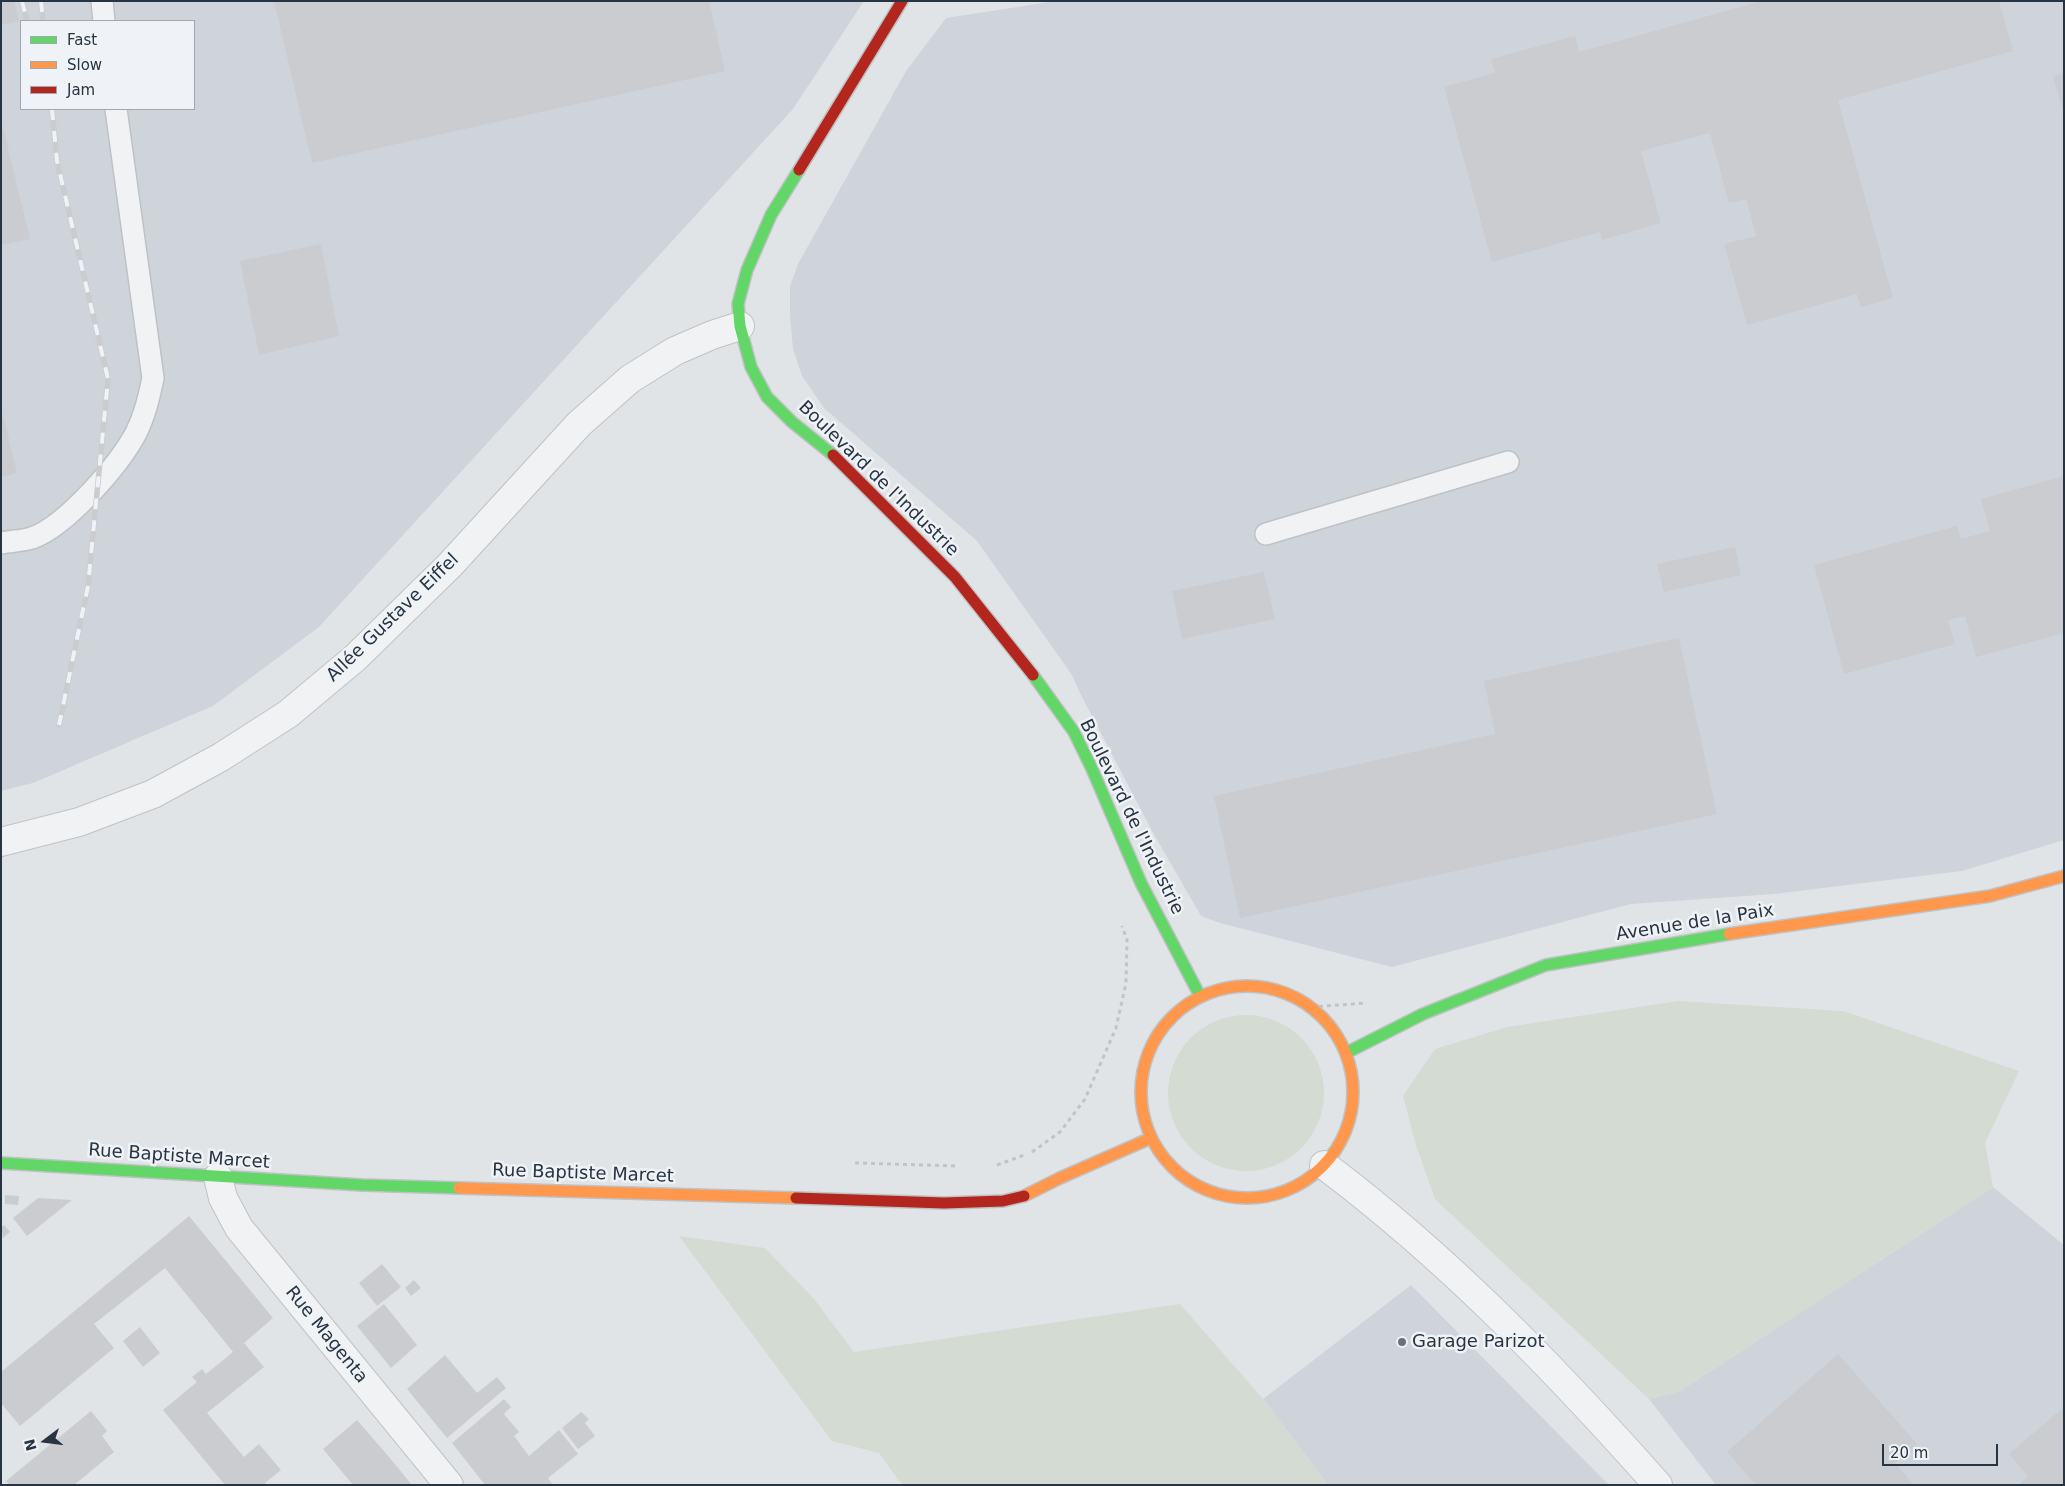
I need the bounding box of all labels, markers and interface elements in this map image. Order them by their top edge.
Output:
legend [20,20,195,110]
text: Fast [67,31,97,49]
text: Slow [67,56,102,74]
text: Jam [67,81,95,99]
street label: Boulevard de l'Industrie [793,397,963,561]
street label: Allée Gustave Eiffel [322,549,464,687]
street label: Boulevard de l'Industrie [1074,716,1188,918]
street label: Avenue de la Paix [1615,900,1775,946]
street label: Rue Baptiste Marcet [88,1140,270,1174]
street label: Rue Baptiste Marcet [492,1160,674,1188]
street label: Rue Magenta [280,1282,372,1388]
place label: Garage Parizot [1412,1331,1545,1353]
marker: Garage Parizot [1396,1336,1408,1348]
north arrow [20,1416,70,1466]
scale bar [1885,1434,2001,1466]
text: N [21,1437,40,1453]
text: 20 m [1890,1444,1928,1462]

